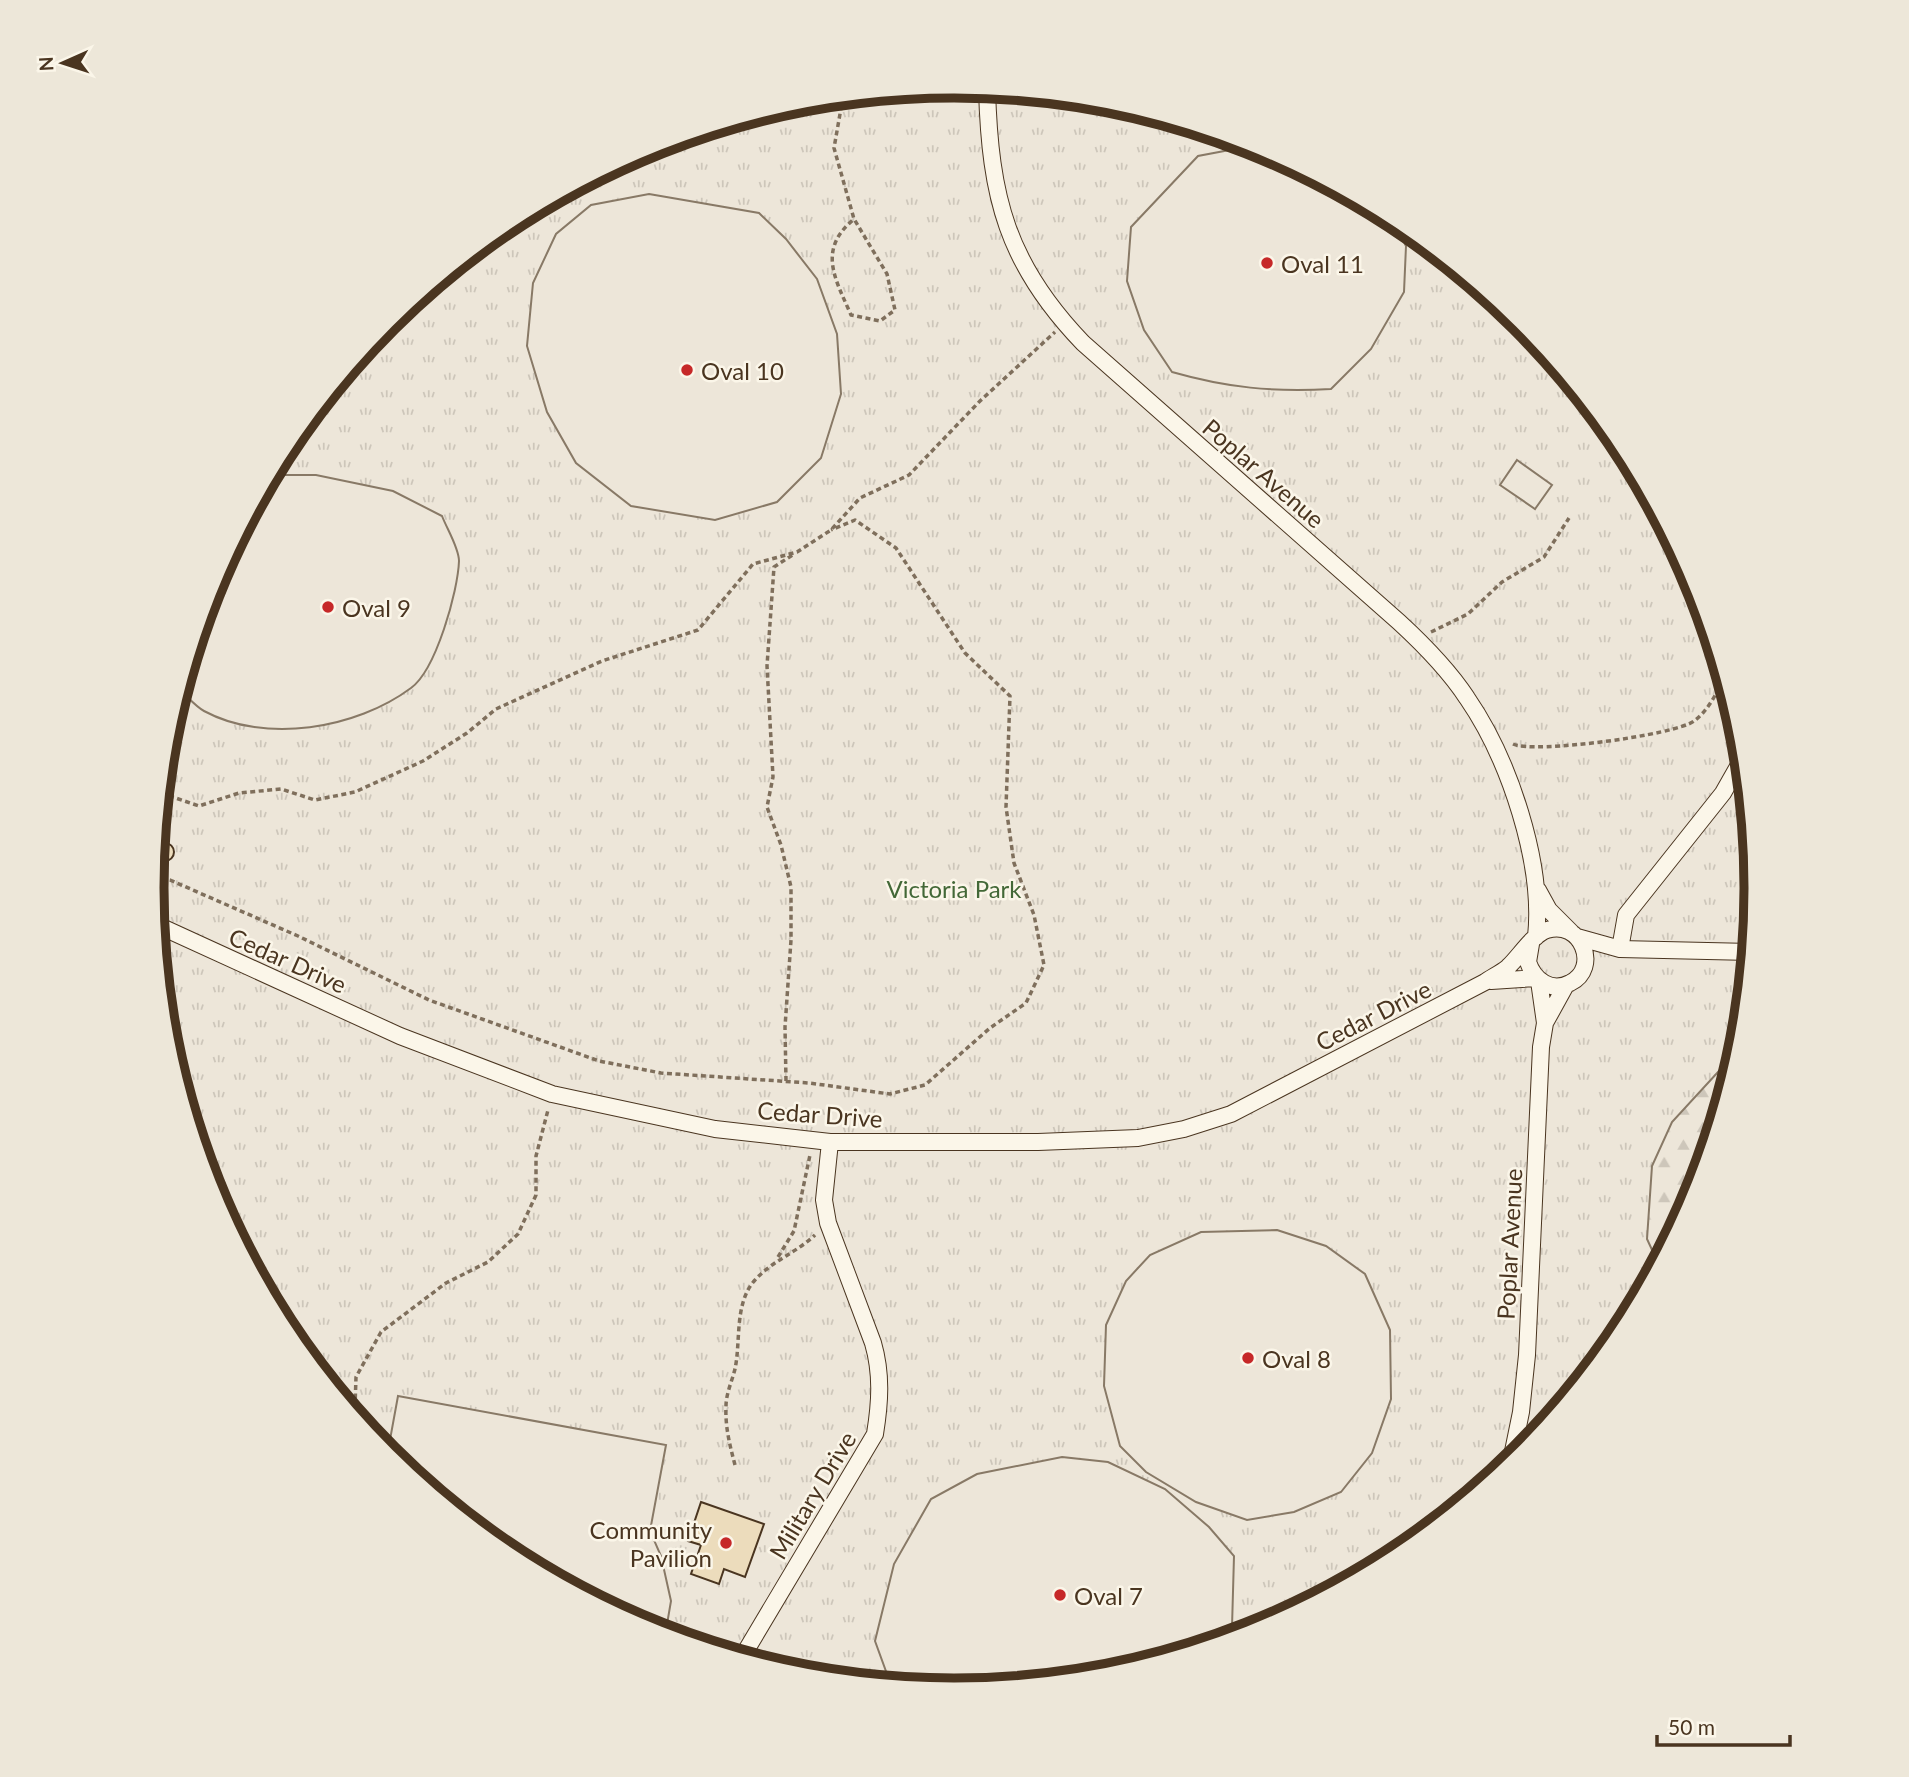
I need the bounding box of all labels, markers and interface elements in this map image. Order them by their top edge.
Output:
north arrow [28,28,98,98]
text: N [34,56,57,72]
place label: Oval 11 [1281,249,1364,278]
marker: Oval 11 [1259,255,1275,271]
place label: Oval 10 [701,356,784,385]
marker: Oval 10 [679,362,695,378]
street label: Poplar Avenue [1197,412,1331,534]
place label: Oval 9 [342,593,411,622]
marker: Oval 9 [320,599,336,615]
park label: Victoria Park [886,874,1022,903]
street label: Cedar Drive [225,921,351,999]
street label: Cedar Drive [1311,974,1435,1056]
street label: Cedar Drive [756,1095,884,1133]
street label: Poplar Avenue [1491,1168,1527,1320]
place label: Oval 8 [1262,1344,1331,1373]
marker: Oval 8 [1240,1350,1256,1366]
street label: Military Drive [763,1426,861,1564]
place label: Community Pavilion [590,1515,713,1572]
marker: Community Pavilion [718,1535,734,1551]
place label: Oval 7 [1074,1581,1143,1610]
marker: Oval 7 [1052,1587,1068,1603]
scale bar [1657,1704,1790,1748]
text: 50 m [1668,1714,1715,1739]

